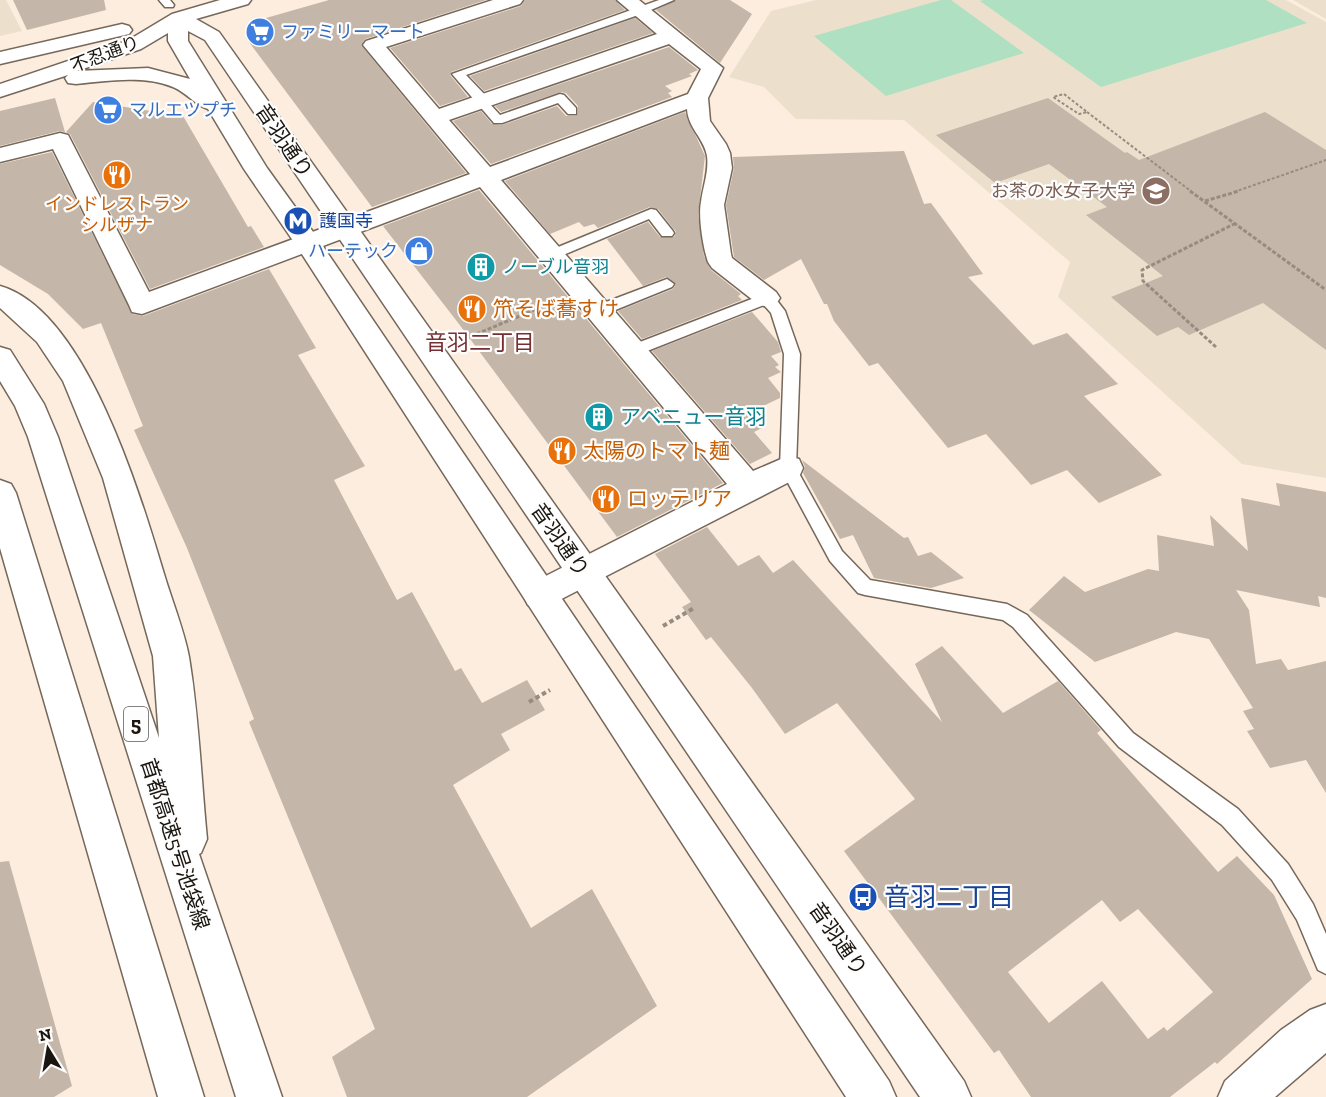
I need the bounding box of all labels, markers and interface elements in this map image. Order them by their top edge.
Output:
supermarket icon: ファミリーマート [244,16,276,48]
place label: ファミリーマート [281,21,425,43]
street label: 不忍通り [67,31,143,77]
supermarket icon: マルエツプチ [92,94,124,126]
place label: マルエツプチ [129,99,237,121]
street label: 音羽通り [251,99,318,183]
restaurant icon: インドレストラン シルザナ [101,159,133,191]
school or university icon: お茶の水女子大学 [1140,175,1172,207]
place label: お茶の水女子大学 [991,180,1135,202]
place label: インドレストラン シルザナ [45,193,189,236]
metro station icon: 護国寺 [282,205,314,237]
place label: 護国寺 [319,210,373,232]
shop icon: ハーテック [403,235,435,267]
place label: ハーテック [308,240,398,262]
building icon: ノーブル音羽 [465,251,497,283]
place label: ノーブル音羽 [502,256,609,278]
restaurant icon: 笊そば蕎すけ [456,293,488,325]
place label: 笊そば蕎すけ [493,296,619,321]
district label: 音羽二丁目 [425,329,535,356]
building icon: アベニュー音羽 [583,401,615,433]
place label: アベニュー音羽 [620,404,767,429]
restaurant icon: 太陽のトマト麺 [546,435,578,467]
place label: 太陽のトマト麺 [583,438,730,463]
restaurant icon: ロッテリア [590,483,622,515]
place label: ロッテリア [627,486,732,511]
street label: 音羽通り [526,498,595,581]
road number: 5 [124,707,148,741]
street label: 首都高速5号池袋線 [136,755,215,933]
bus stop icon: 音羽二丁目 [847,881,879,913]
place label: 音羽二丁目 [884,881,1014,913]
street label: 音羽通り [804,897,873,980]
north arrow [18,1019,78,1079]
text: N [37,1024,53,1045]

